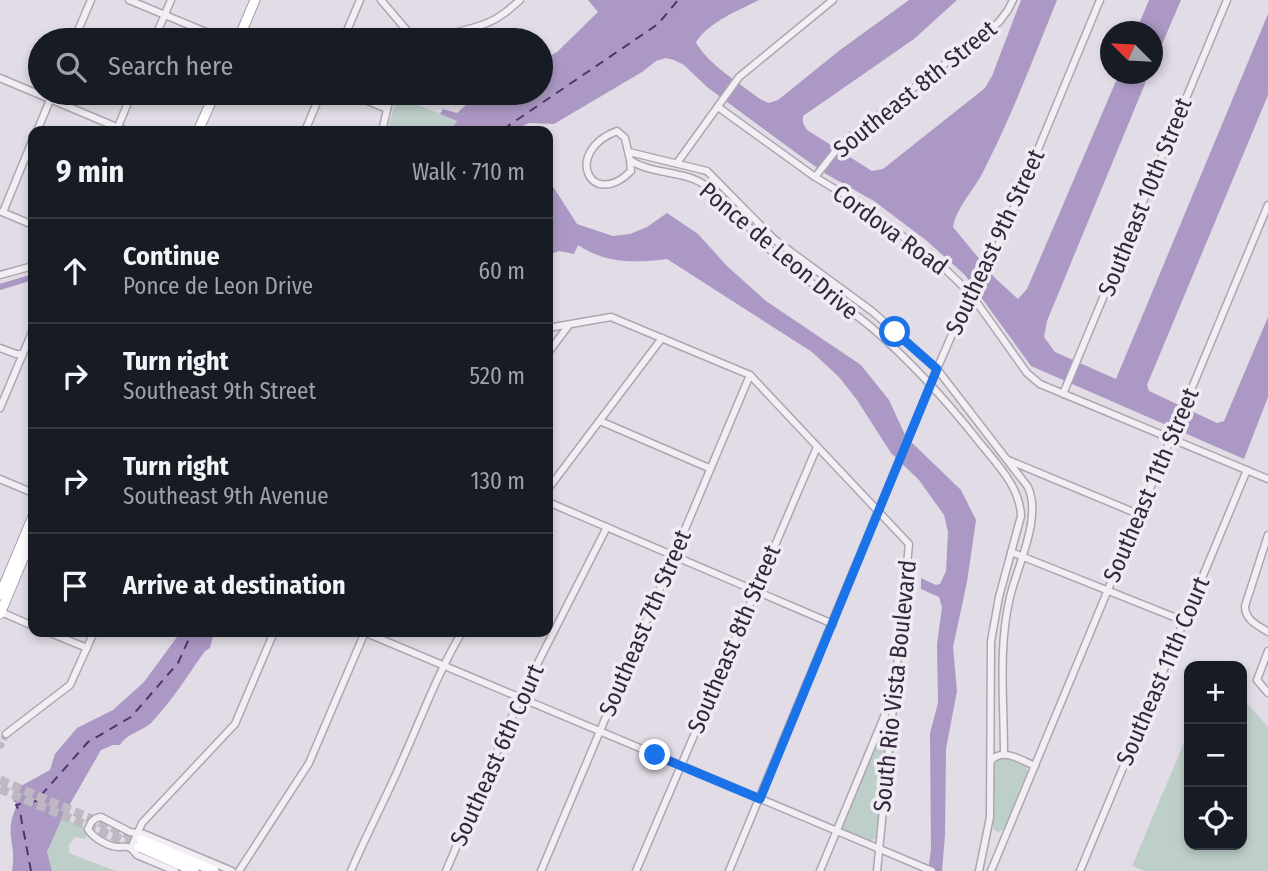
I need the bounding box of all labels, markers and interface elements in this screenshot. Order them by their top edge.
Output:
street label: Southeast 8th Street [828,15,1002,163]
north arrow [1100,21,1163,84]
search box [28,28,553,105]
icon: search [52,48,90,86]
text: Search here [108,51,233,82]
street label: Southeast 10th Street [1092,94,1198,300]
street label: Southeast 9th Street [940,145,1050,339]
text: 9 min [56,154,124,190]
text: Walk · 710 m [412,158,525,186]
street label: Ponce de Leon Drive [694,176,864,326]
street label: Cordova Road [827,179,953,281]
text: Continue [123,241,220,272]
icon: ahead [56,252,94,290]
text: 60 m [479,257,525,285]
text: Ponce de Leon Drive [123,272,313,300]
route start [879,316,910,347]
text: Turn right [123,346,229,377]
icon: right [56,357,94,395]
text: 520 m [469,362,525,390]
text: Southeast 9th Street [123,377,316,405]
street label: Southeast 11th Street [1097,384,1205,586]
text: Turn right [123,451,229,482]
icon: right [56,462,94,500]
text: 130 m [471,467,525,495]
text: Southeast 9th Avenue [123,482,329,510]
street label: Southeast 7th Street [593,526,697,720]
street label: Southeast 8th Street [682,541,786,737]
street label: South Rio Vista Boulevard [868,559,922,813]
icon: arrive [56,567,94,605]
text: Arrive at destination [123,570,346,601]
street label: Southeast 11th Court [1111,572,1215,770]
street label: Southeast 6th Court [444,660,550,850]
map controls [1184,661,1247,850]
button: + [1184,661,1247,724]
button: − [1184,724,1247,787]
route end [639,739,670,770]
button: locate [1184,787,1247,850]

